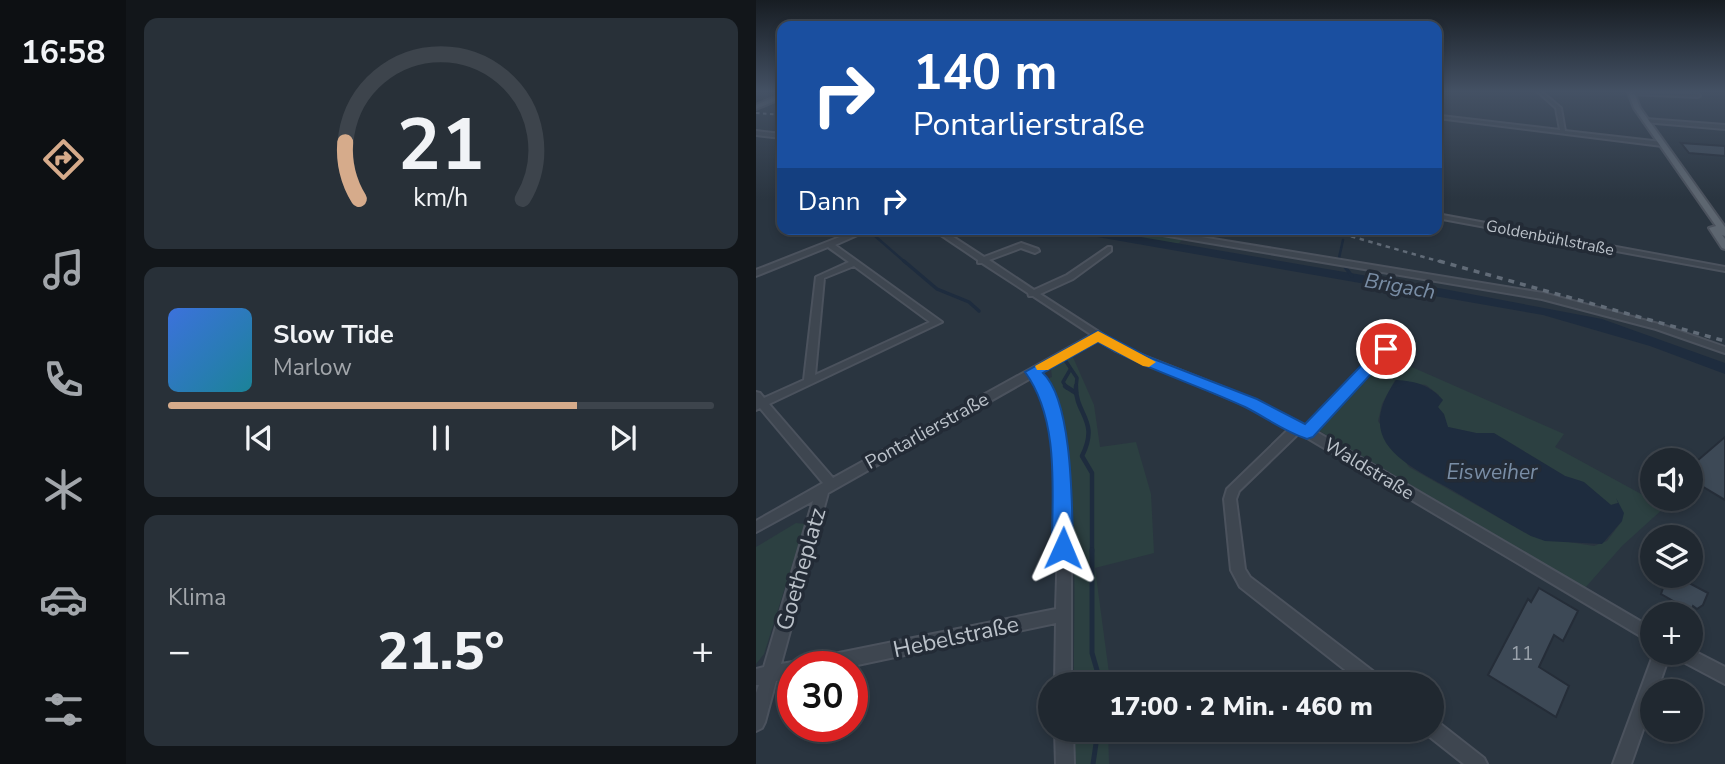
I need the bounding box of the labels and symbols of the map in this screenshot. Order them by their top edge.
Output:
street label: Goldenbühlstraße [1484,215,1616,261]
water label: Brigach [1362,266,1438,306]
pin [1356,319,1416,379]
street label: Pontarlierstraße [861,386,993,476]
street label: Waldstraße [1319,432,1419,506]
water label: Eisweiher [1446,458,1538,486]
street label: Goetheplatz [769,504,833,634]
position arrow [1026,511,1100,585]
street label: Hebelstraße [890,609,1022,665]
house number: 11 [1511,641,1533,667]
speed limit sign: 30 [777,651,868,742]

